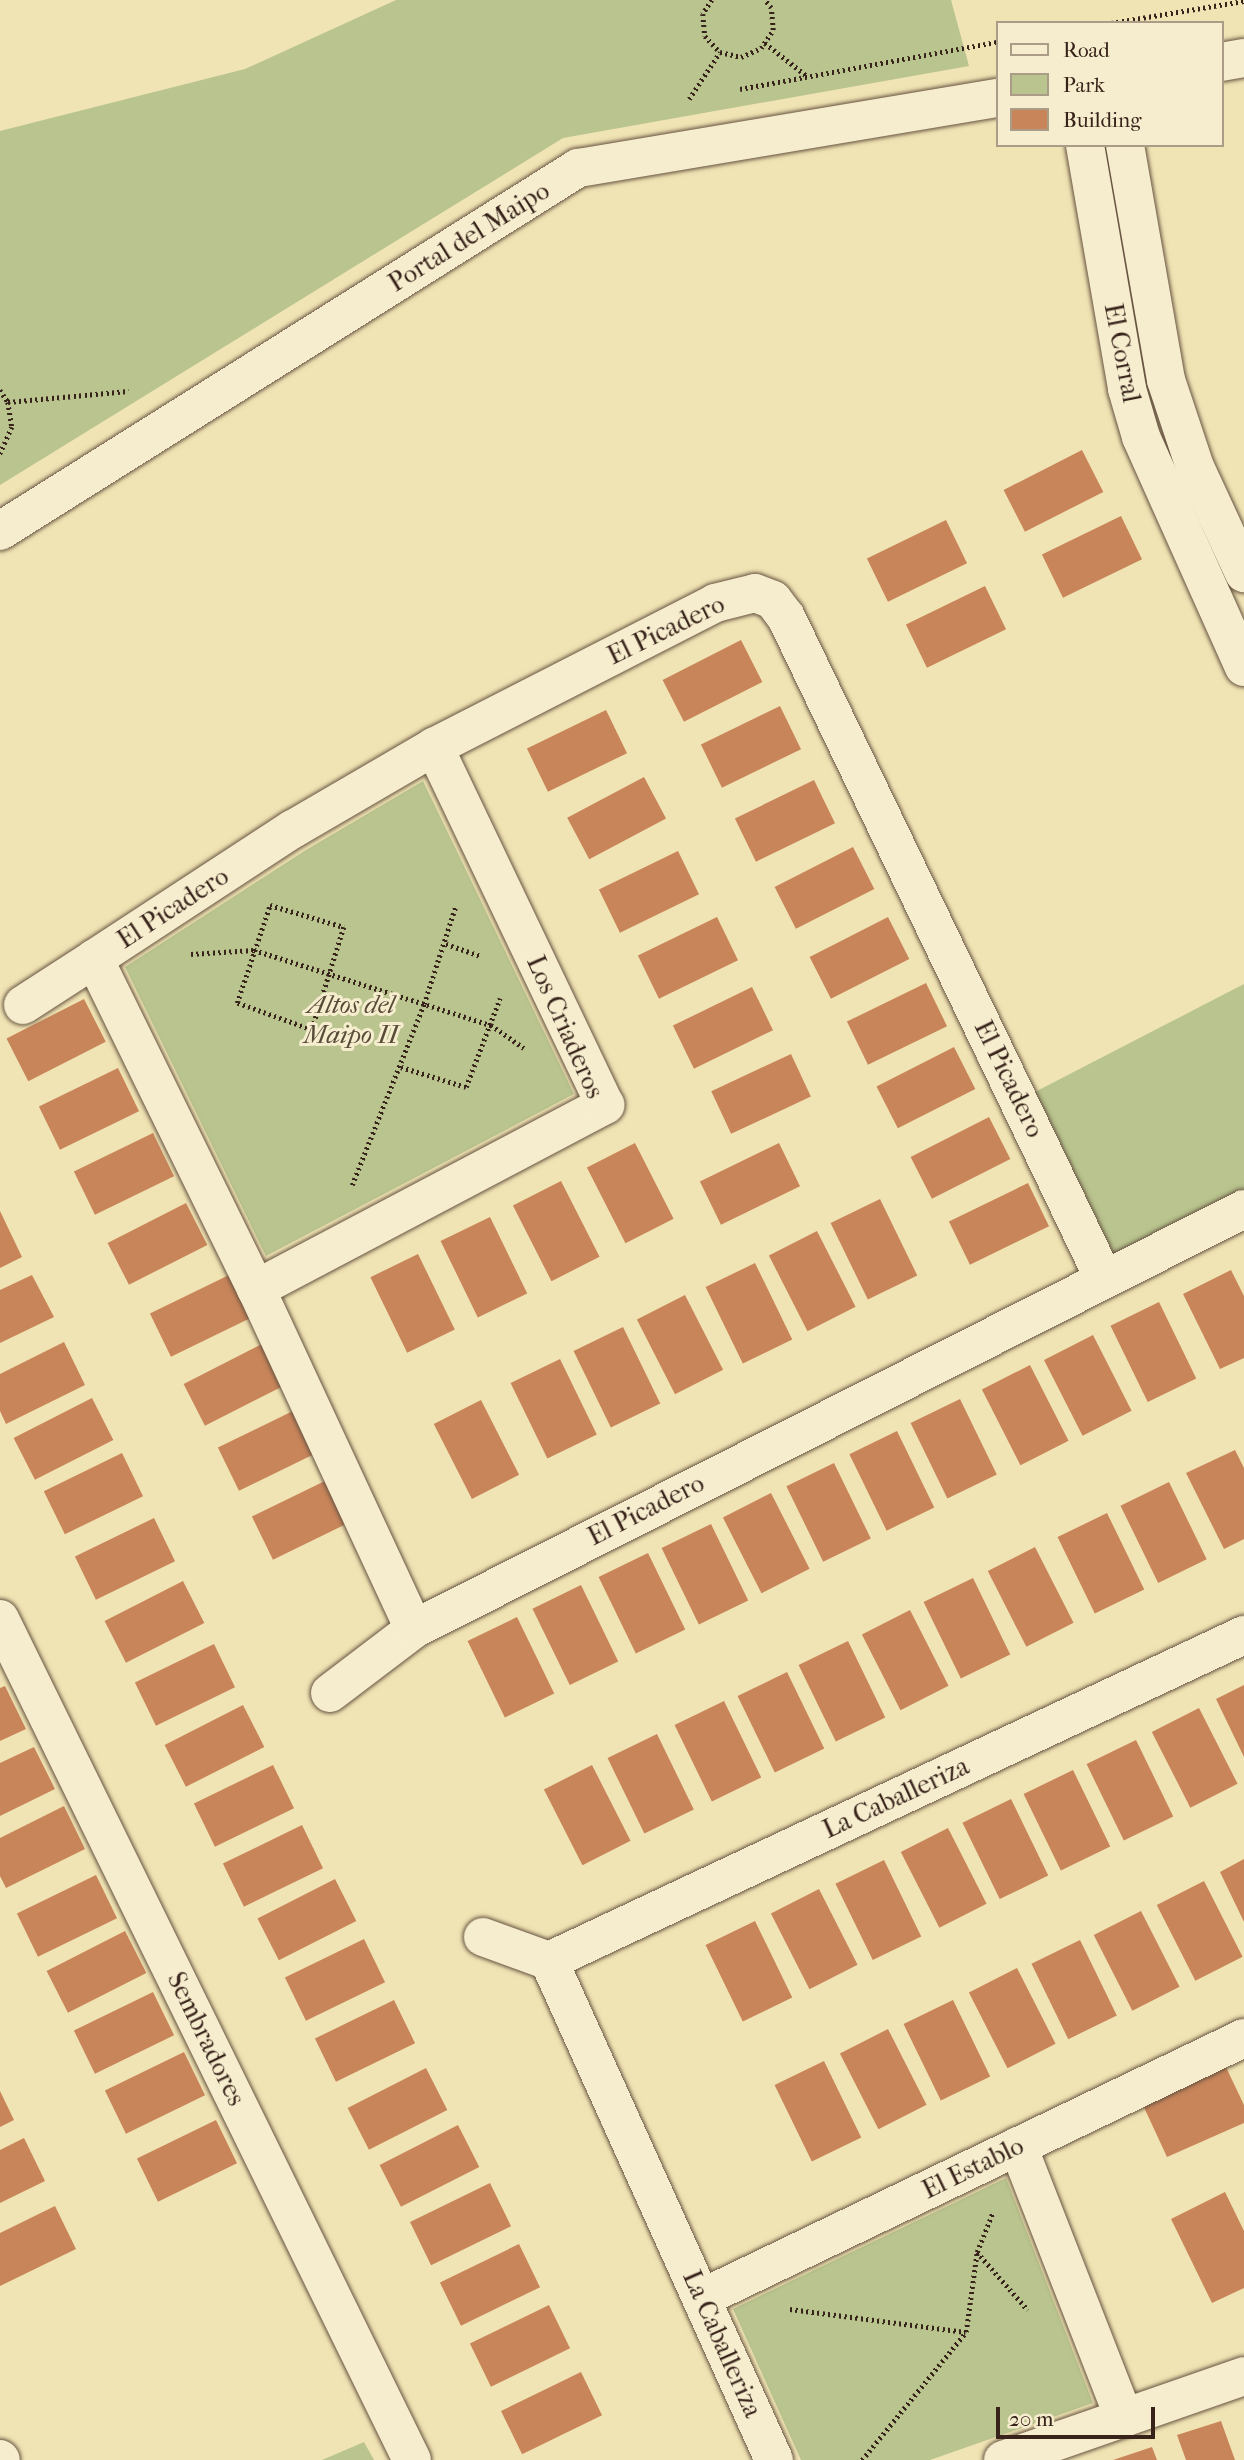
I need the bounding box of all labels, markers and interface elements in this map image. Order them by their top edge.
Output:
legend [996,21,1223,147]
text: Road [1063,38,1110,62]
text: Park [1063,73,1105,97]
text: Building [1063,108,1141,132]
street label: Portal del Maipo [383,175,555,299]
street label: El Corral [1097,301,1147,405]
street label: El Picadero [602,588,730,672]
street label: El Picadero [111,860,235,956]
street label: Los Criaderos [520,951,610,1103]
park label: Altos del Maipo II [304,989,398,1050]
street label: El Picadero [967,1015,1051,1143]
street label: El Picadero [583,1467,709,1553]
street label: La Caballeriza [818,1751,974,1845]
street label: Sembradores [160,1967,252,2111]
street label: El Establo [917,2130,1029,2206]
street label: La Caballeriza [676,2266,768,2422]
scale bar [999,2394,1158,2438]
text: 20 m [1009,2407,1053,2431]

